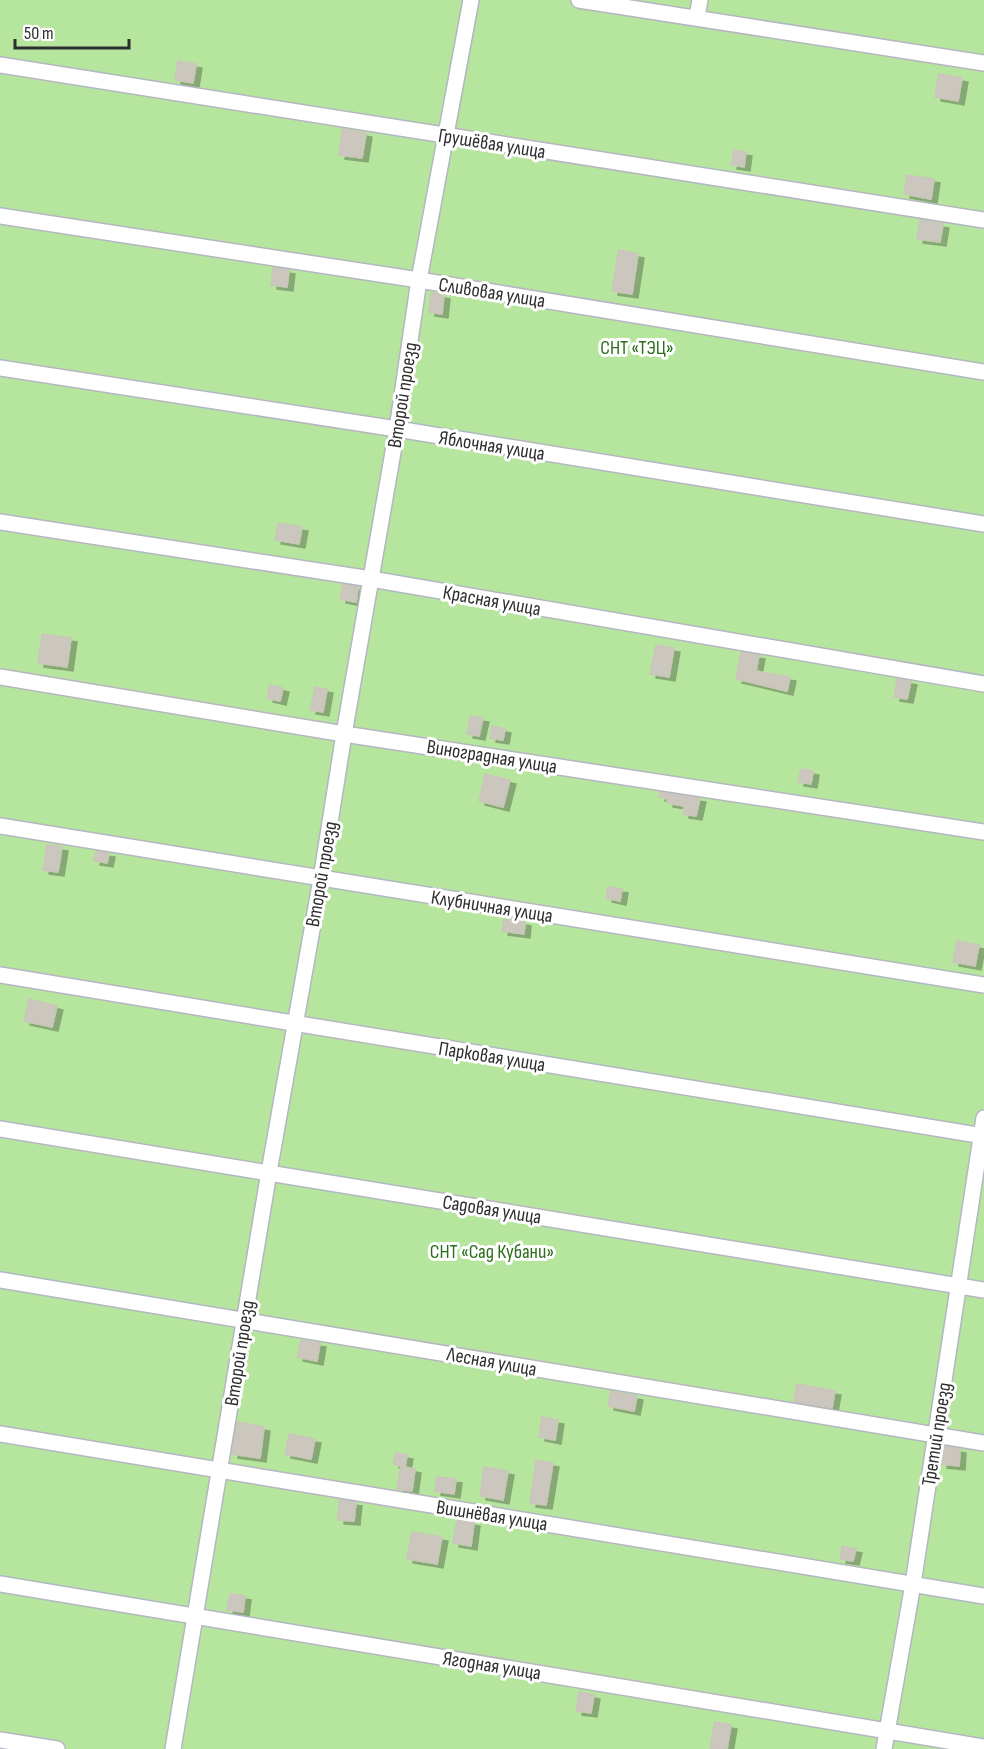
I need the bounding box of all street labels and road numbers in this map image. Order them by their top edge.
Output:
street label: Грушёвая улица [436,124,547,164]
street label: Сливовая улица [437,273,547,313]
street label: Второй проезд [383,341,423,450]
street label: Яблочная улица [437,426,547,466]
street label: Красная улица [441,581,543,621]
street label: Виноградная улица [425,735,559,779]
street label: Второй проезд [301,819,343,929]
street label: Клубничная улица [429,886,554,928]
street label: Парковая улица [437,1037,547,1077]
street label: Садовая улица [441,1190,543,1230]
street label: Второй проезд [220,1299,260,1408]
street label: Лесная улица [444,1342,539,1382]
street label: Третий проезд [917,1381,957,1488]
street label: Вишнёвая улица [434,1495,549,1537]
street label: Ягодная улица [441,1646,543,1686]

